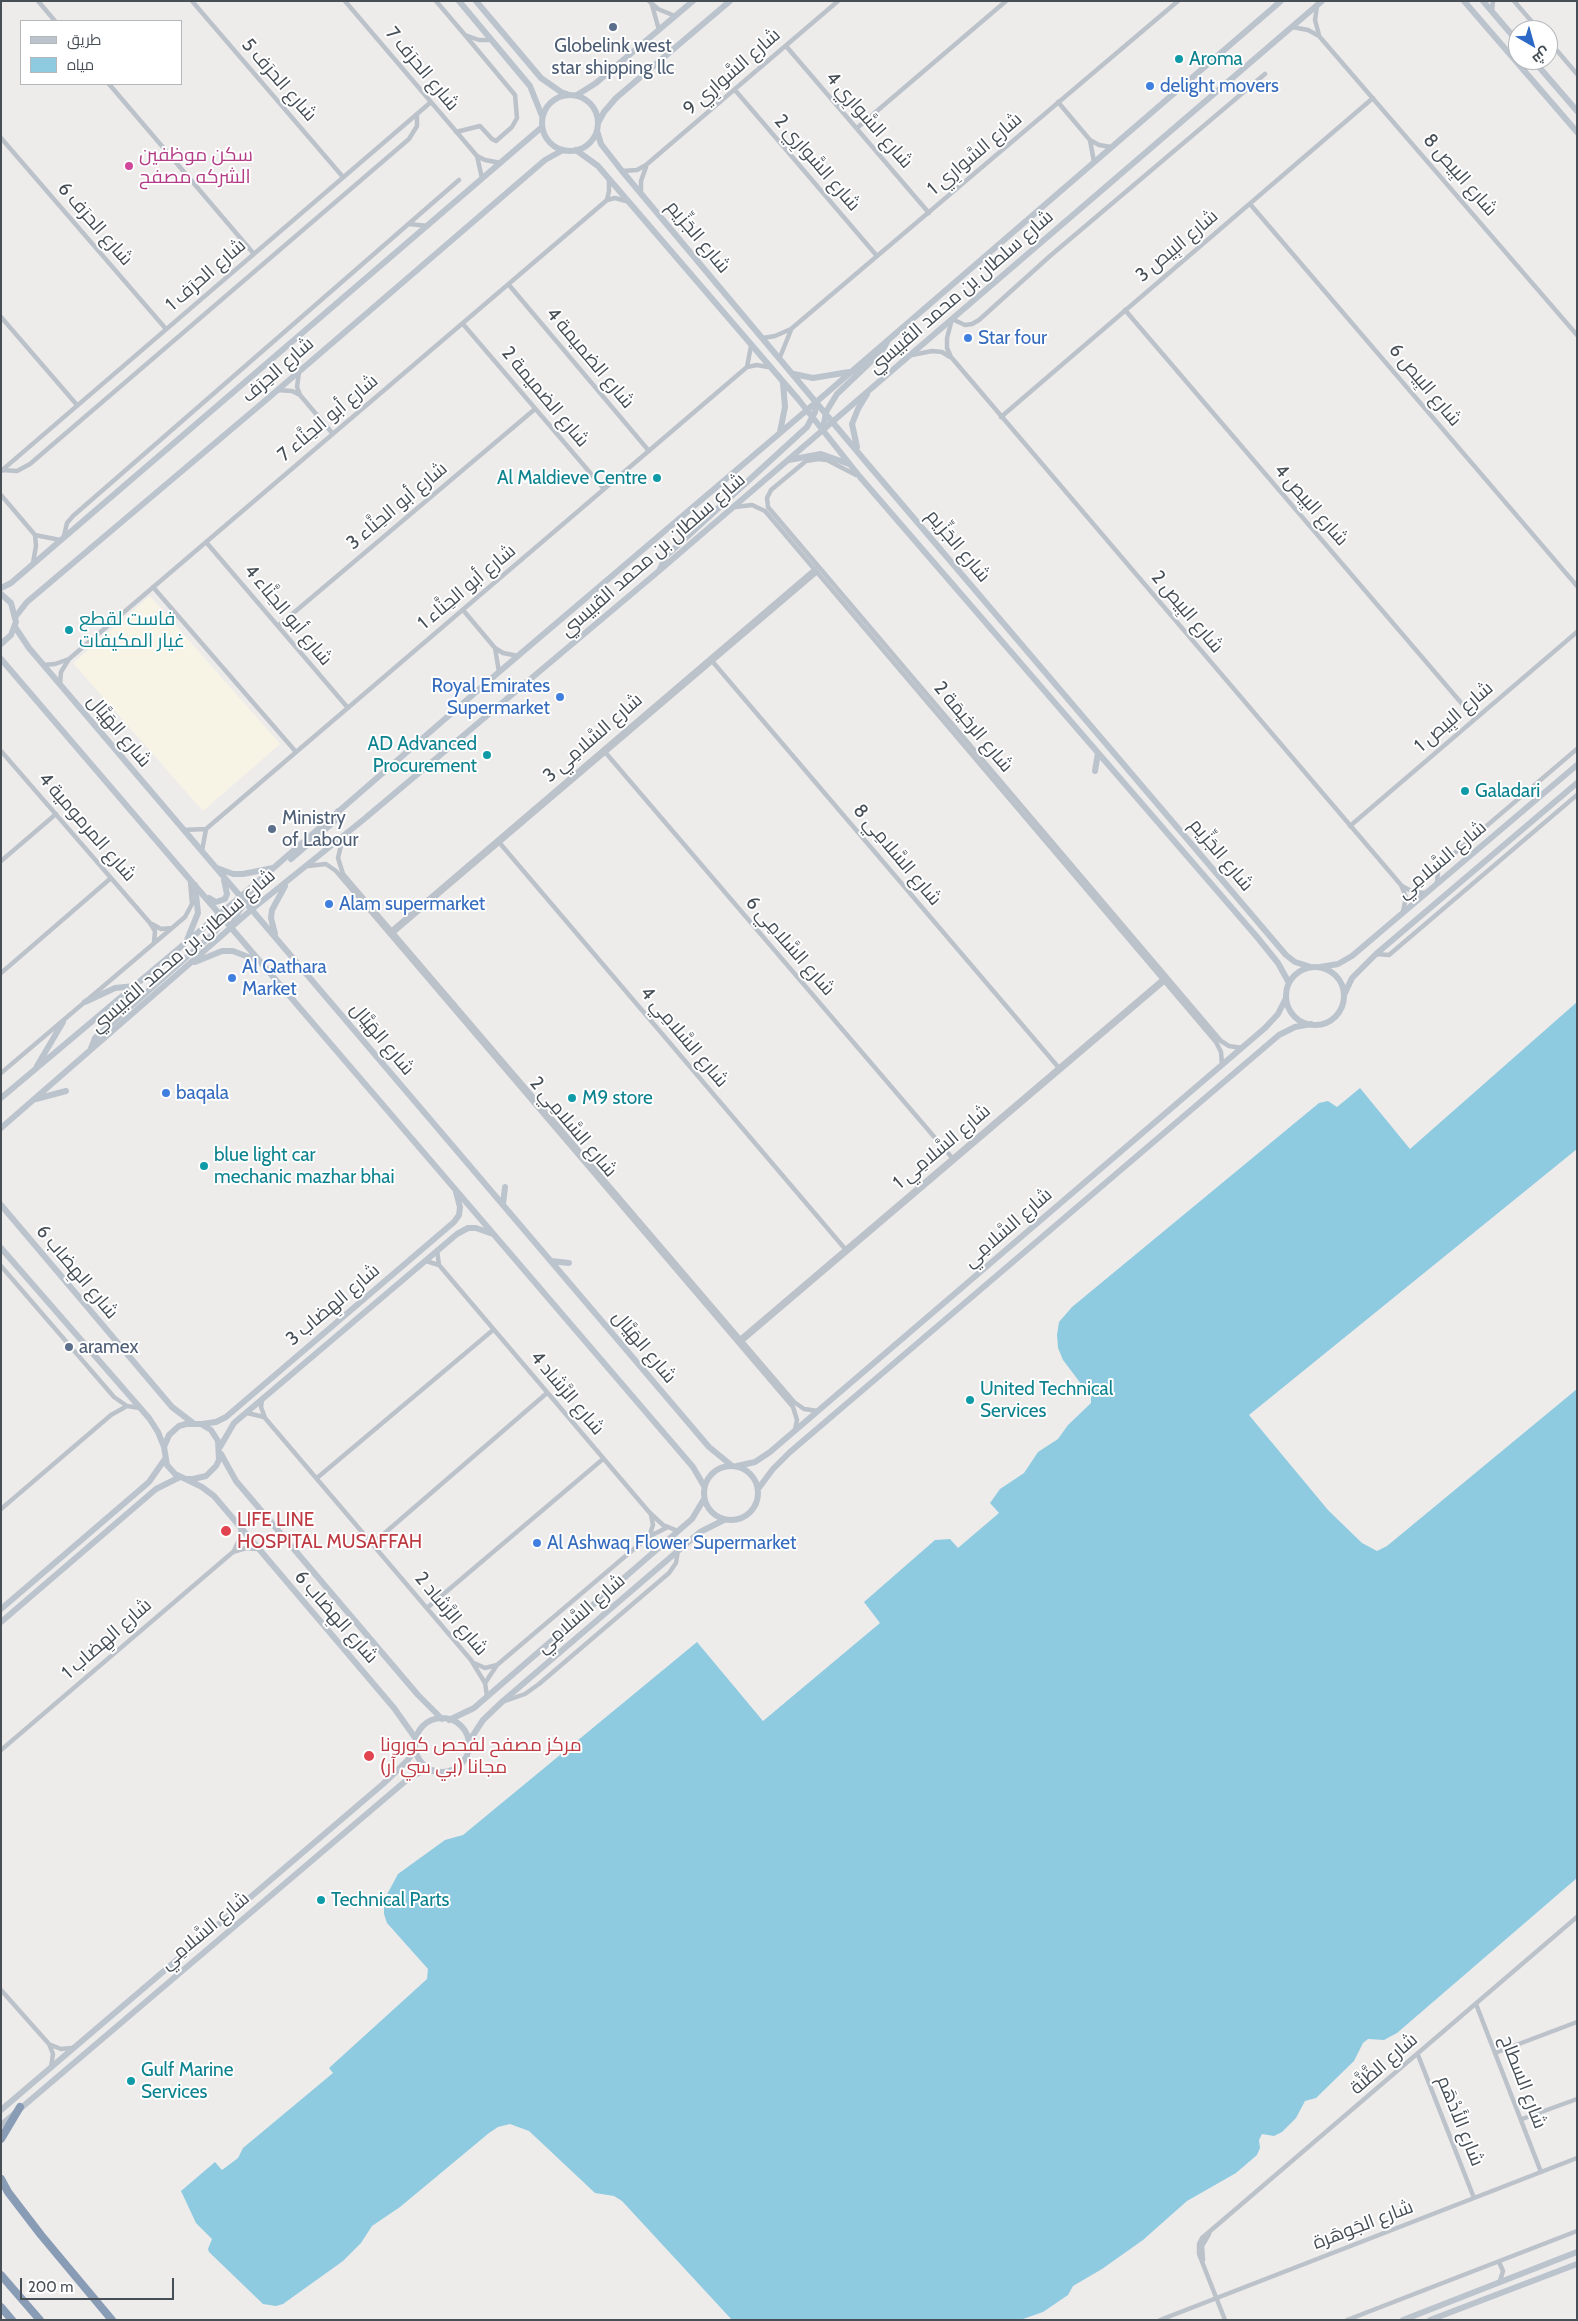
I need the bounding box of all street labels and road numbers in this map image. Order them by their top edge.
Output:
street label: شارع الحرَف 7 [380,23,464,115]
street label: شارع السَّوارِي 9 [679,24,785,120]
street label: شارع الحرَف 5 [237,34,321,126]
street label: شارع السَّوارِي 4 [821,67,917,173]
street label: شارع السَّوارِي 1 [923,108,1027,200]
street label: شارع السَّوارِي 2 [769,110,865,216]
street label: شارع البِيص 8 [1418,129,1502,221]
street label: شارع الحرَف 6 [53,178,137,270]
street label: شارع الجَزِّيم [661,196,735,278]
street label: شارع سلطان بن محمد القبيسي [864,205,1058,379]
street label: شارع البِيص 3 [1131,205,1223,287]
street label: شارع الحرَف 1 [161,234,251,316]
street label: شارع الضميمة 4 [541,303,639,413]
street label: شارع الحِرَف [237,332,319,408]
street label: شارع البِيص 6 [1384,339,1466,431]
street label: شارع الضميمة 2 [496,342,594,452]
street label: شارع أبو الحِنَّاء 7 [273,370,383,466]
street label: شارع أبو الحِنَّاء 3 [342,457,452,555]
street label: شارع البِيص 4 [1269,459,1353,551]
street label: شارع سلطان بن محمد القبيسي [556,468,750,642]
street label: شارع الجَزِّيم [921,505,995,587]
street label: شارع أبو الحِنَّاء 1 [414,540,520,634]
street label: شارع أبو الحِنَّاء 4 [239,560,337,670]
street label: شارع البِيص 2 [1146,566,1228,658]
street label: شارع الرخيمَة 2 [929,677,1017,777]
street label: شارع البِيص 1 [1410,677,1498,757]
street label: شارع السَّلامِي 3 [539,689,647,787]
street label: شارع الهَيَّال [82,690,156,772]
street label: شارع المرمومية 4 [33,768,141,886]
street label: شارع السَّلامِي 8 [848,800,946,910]
street label: شارع الجَزِّيم [1184,814,1258,896]
street label: شارع السَّلامِي [1393,816,1491,904]
street label: شارع سلطان بن محمد القبيسي [86,864,280,1038]
street label: شارع السَّلامِي 6 [741,892,839,1000]
street label: شارع السَّلامِي 4 [635,982,733,1092]
street label: شارع الهَيَّال [345,998,419,1080]
street label: شارع السَّلامِي 2 [525,1072,621,1182]
street label: شارع السَّلامِي 1 [889,1100,995,1194]
street label: شارع السَّلامِي [959,1183,1057,1273]
street label: شارع الهِضاب 6 [31,1220,123,1324]
street label: شارع الهِضاب 3 [281,1259,385,1351]
street label: شارع الهَيَّال [607,1306,681,1388]
street label: شارع الرَّشاد 4 [525,1346,609,1440]
street label: شارع الهِضاب 6 [289,1566,383,1668]
street label: شارع الرَّشاد 2 [410,1568,492,1660]
street label: شارع السَّلامِي [532,1569,630,1659]
street label: شارع الهِضاب 1 [58,1594,156,1684]
street label: شارع السَّلامِي [156,1887,254,1975]
street label: شارع الظَّنَّة [1345,2028,1423,2100]
street label: شارع السطاح [1495,2032,1551,2132]
street label: شارع الأَدْهَم [1432,2073,1488,2169]
street label: شارع الجَوهَرة [1310,2195,1416,2255]

